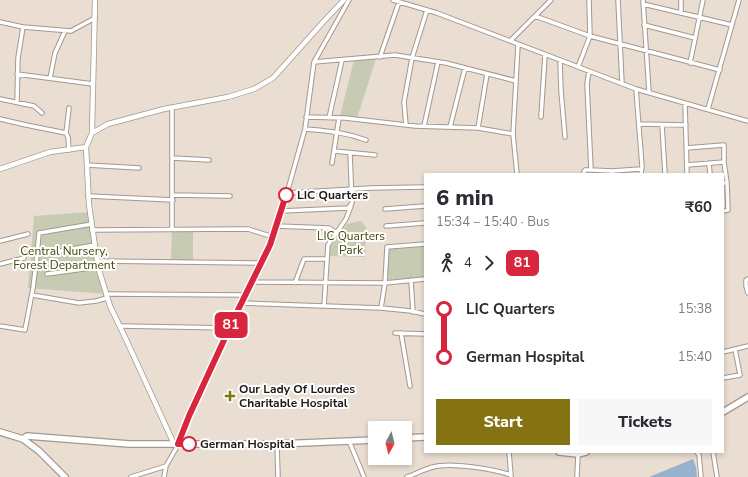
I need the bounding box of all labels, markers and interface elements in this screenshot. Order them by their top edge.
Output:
text: 6 min [436,183,494,213]
marker: LIC Quarters [278,187,294,203]
place label: LIC Quarters [297,187,368,203]
text: ₹60 [685,197,712,217]
text: 15:34 – 15:40 · Bus [436,213,550,231]
park label: LIC Quarters Park [317,228,385,258]
park label: Central Nursery, Forest Department [13,243,116,273]
icon: walk [436,252,458,274]
icon: forward [478,252,500,274]
text: 81 [514,253,531,272]
text: 4 [464,254,472,272]
text: LIC Quarters [466,299,555,319]
text: 15:38 [678,300,712,318]
line badge: 81 [213,312,249,338]
text: 81 [223,315,239,334]
text: German Hospital [466,347,584,367]
text: 15:40 [678,348,712,366]
place label: Our Lady Of Lourdes Charitable Hospital [239,381,355,411]
marker: Our Lady Of Lourdes Charitable Hospital [224,390,236,402]
button: Start [436,399,570,445]
button: Tickets [578,399,712,445]
north arrow [368,421,412,465]
map controls [368,421,412,465]
marker: German Hospital [181,436,197,452]
place label: German Hospital [200,436,295,452]

